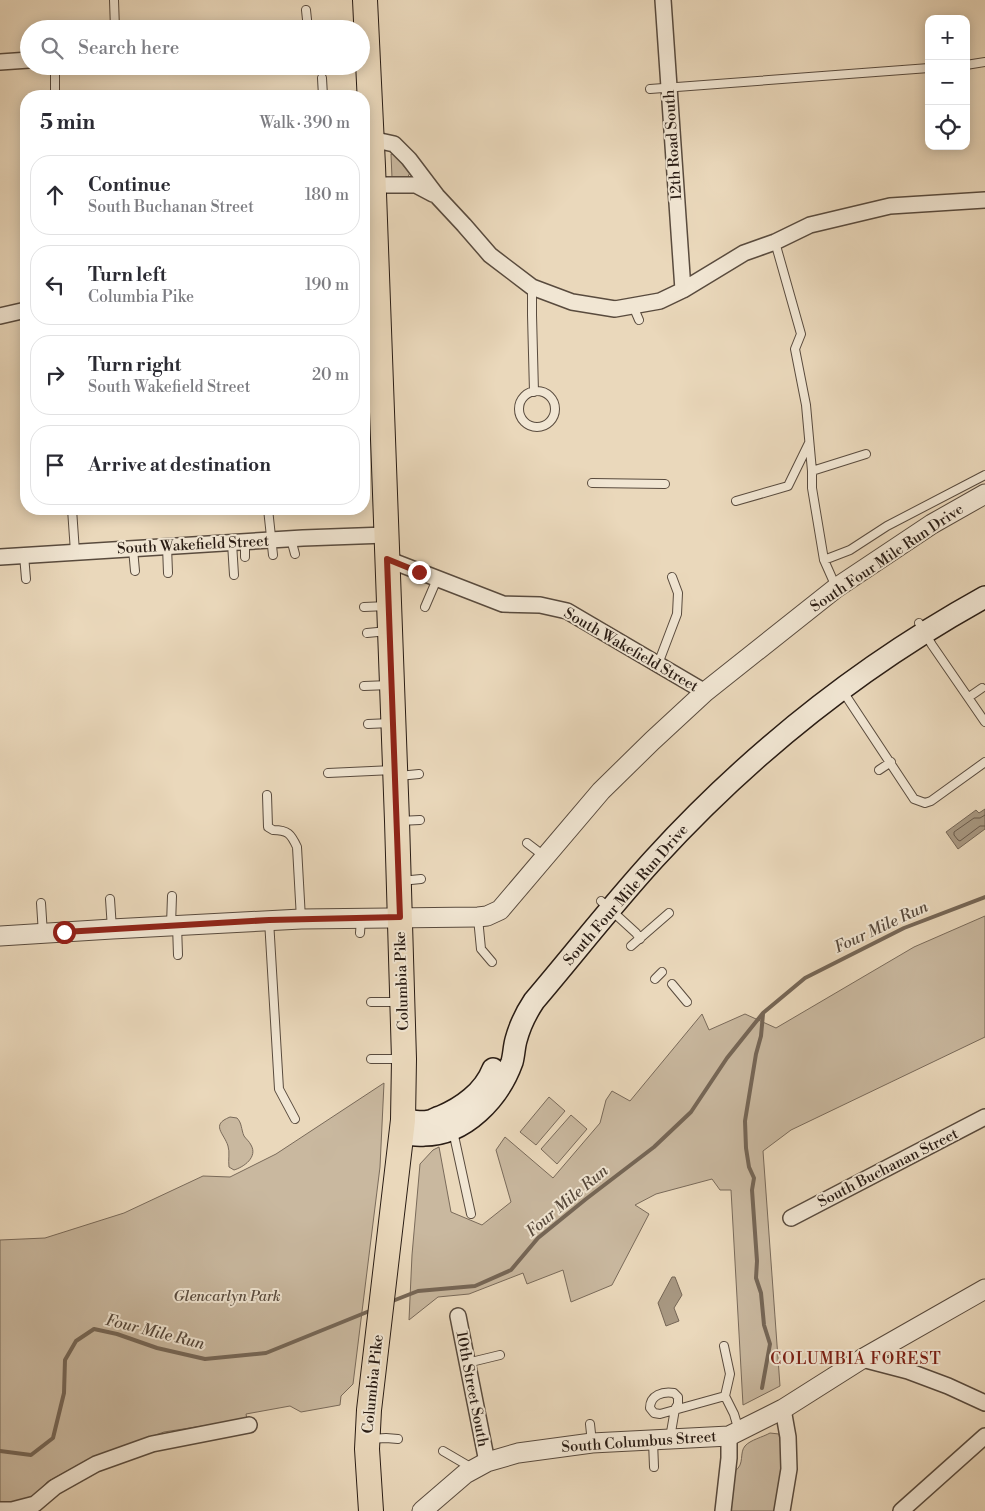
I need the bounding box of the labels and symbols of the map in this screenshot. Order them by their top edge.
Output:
street label: 12th Road South [660,89,686,201]
street label: South Four Mile Run Drive [807,500,967,616]
street label: South Wakefield Street [117,531,270,558]
route end [408,561,431,584]
street label: South Wakefield Street [560,604,702,697]
street label: South Four Mile Run Drive [559,821,693,969]
water label: Four Mile Run [831,896,932,957]
route start [53,921,76,944]
street label: Columbia Pike [391,931,413,1031]
street label: South Buchanan Street [814,1124,962,1212]
water label: Four Mile Run [522,1160,613,1241]
park label: Glencarlyn Park [173,1287,281,1306]
water label: Four Mile Run [103,1310,208,1354]
street label: 10th Street South [451,1330,493,1448]
street label: Columbia Pike [358,1334,388,1434]
district label: COLUMBIA FOREST [770,1349,942,1369]
street label: South Columbus Street [561,1427,718,1457]

